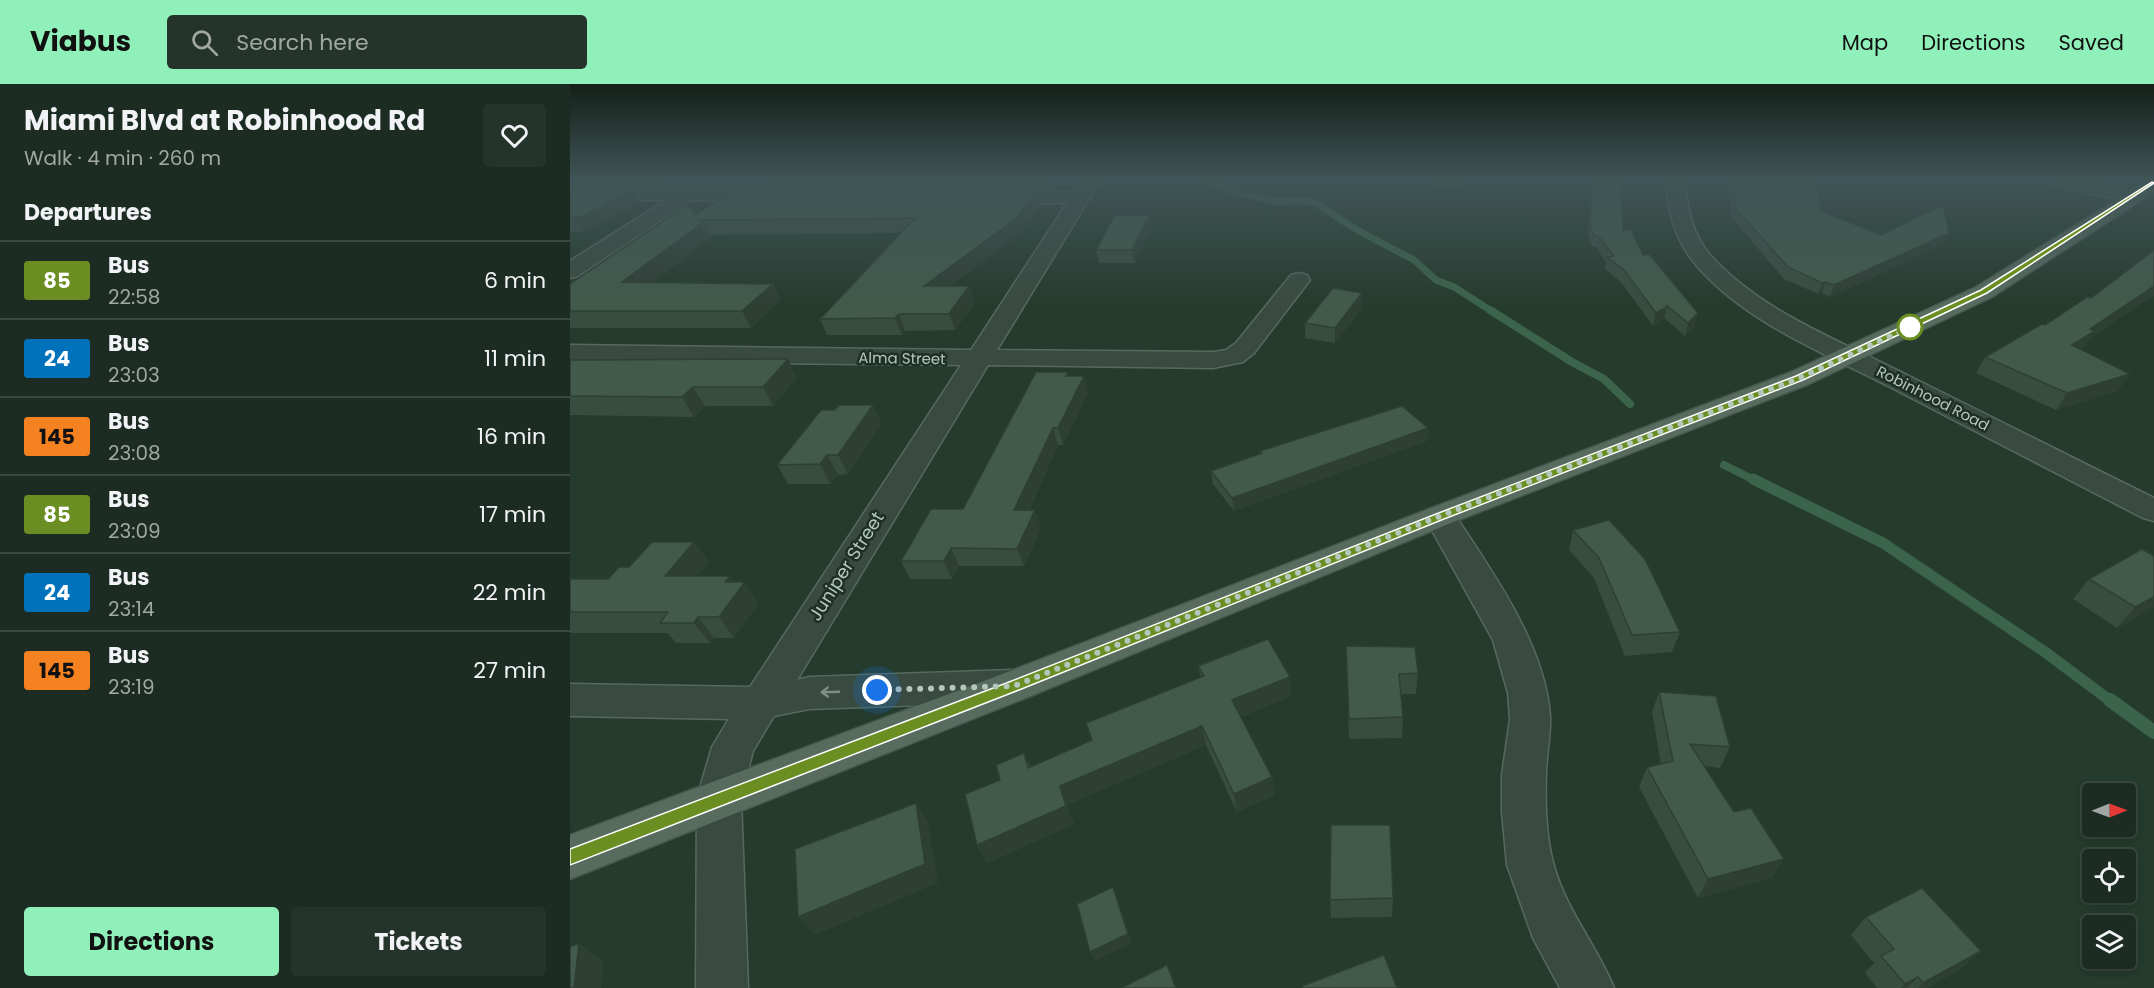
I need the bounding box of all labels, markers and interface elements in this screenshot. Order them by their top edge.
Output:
search box [167,15,587,69]
text: Viabus [30,22,131,61]
icon: search [188,26,221,59]
text: Search here [236,27,369,58]
text: Map [1842,28,1888,57]
text: Directions [1921,28,2025,57]
text: Saved [2058,28,2124,57]
text: Miami Blvd at Robinhood Rd [24,101,425,140]
button: heart [483,104,546,167]
text: Walk · 4 min · 260 m [24,144,221,172]
text: Departures [24,197,152,228]
text: Bus [108,250,150,281]
text: 6 min [484,265,546,296]
text: 85 [43,266,71,295]
text: 22:58 [108,283,160,311]
unlabelled marker [1897,314,1923,340]
text: Bus [108,328,150,359]
text: 11 min [484,343,546,374]
text: 24 [44,344,70,373]
street label: Alma Street [858,347,946,369]
street label: Robinhood Road [1873,360,1993,436]
text: 23:03 [108,361,160,389]
text: Bus [108,406,150,437]
text: 16 min [477,421,546,452]
text: 145 [39,422,75,451]
text: 23:08 [108,439,161,467]
text: Bus [108,484,150,515]
text: 17 min [479,499,546,530]
text: 85 [43,500,71,529]
street label: Juniper Street [802,507,890,625]
text: 23:09 [108,517,161,545]
text: Bus [108,562,150,593]
text: 22 min [473,577,546,608]
text: 24 [44,578,70,607]
text: 23:14 [108,595,155,623]
text: Bus [108,640,150,671]
text: 27 min [473,655,546,686]
text: 145 [39,656,75,685]
text: 23:19 [108,673,155,701]
your location [862,675,892,705]
one-way arrow [820,686,840,698]
north arrow [2082,783,2136,837]
map controls [2082,783,2136,969]
button: locate [2082,849,2136,903]
button: Directions [24,907,279,976]
button: Tickets [291,907,546,976]
button: layers [2082,915,2136,969]

